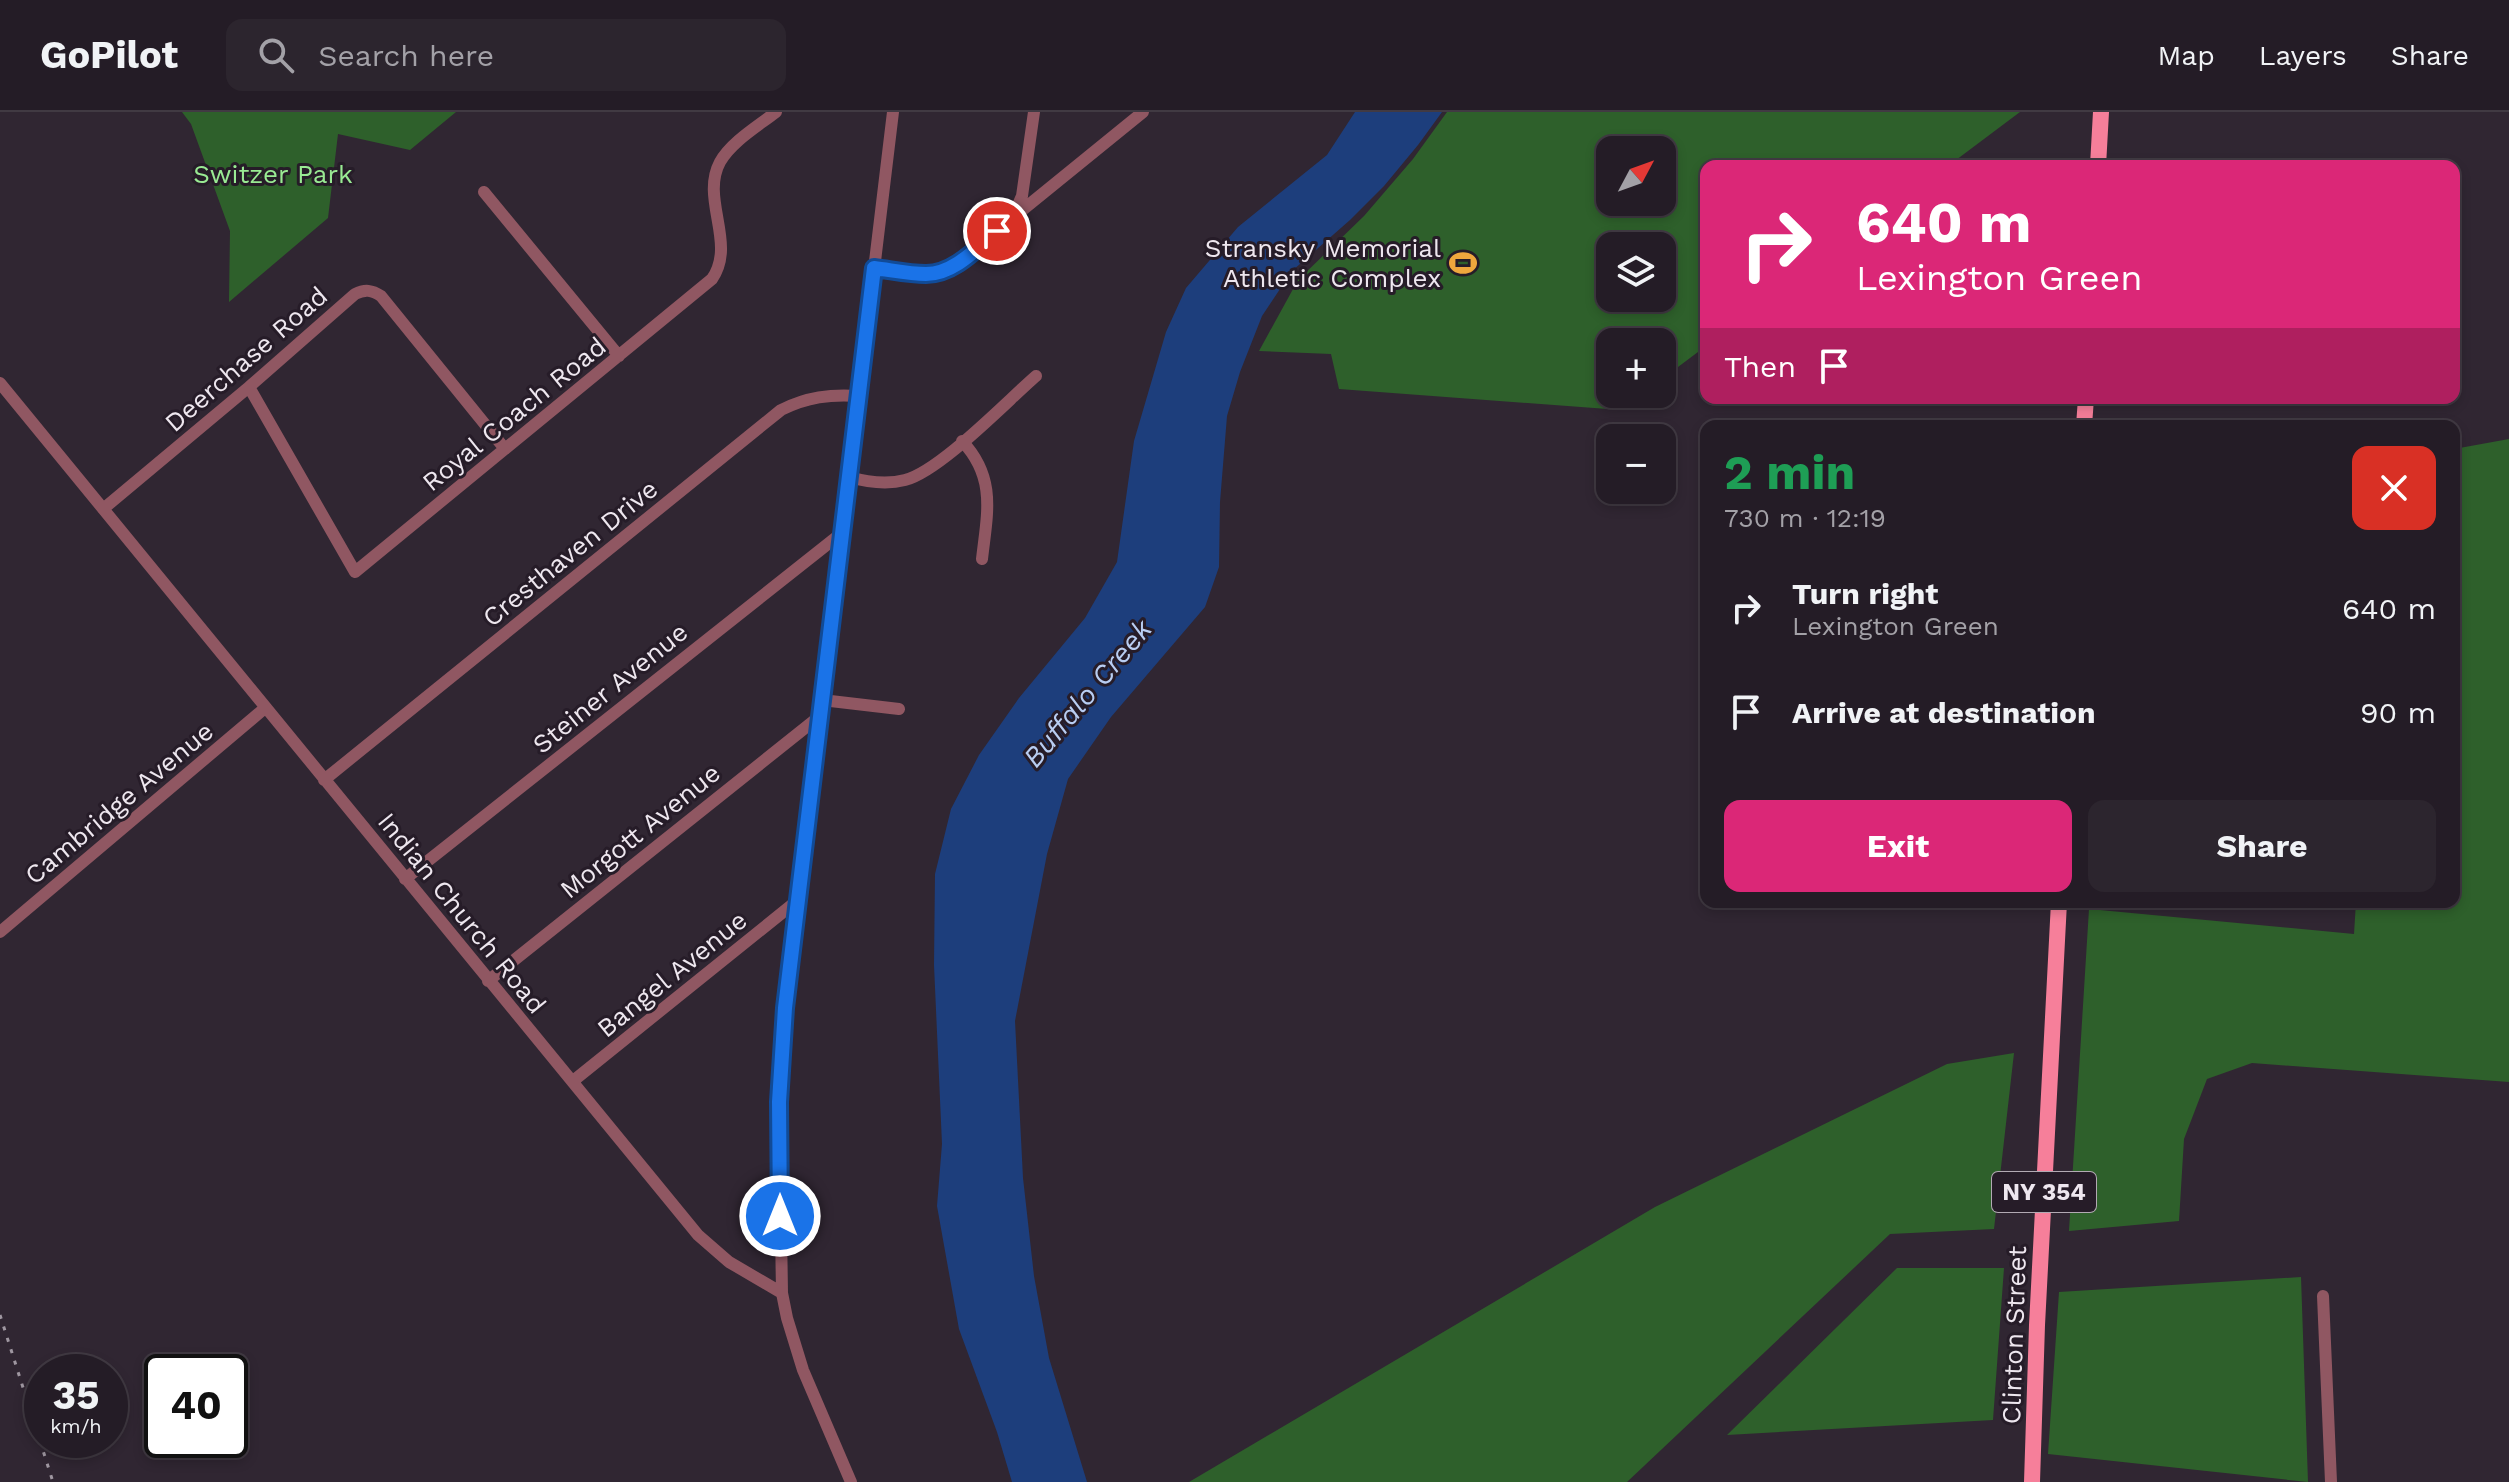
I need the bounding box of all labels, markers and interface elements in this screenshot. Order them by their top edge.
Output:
search box [226,19,786,91]
text: GoPilot [40,33,178,77]
icon: search [254,33,298,77]
text: Search here [318,38,494,73]
text: Map [2158,39,2215,72]
text: Layers [2259,39,2347,72]
text: Share [2391,39,2469,72]
north arrow [1596,136,1676,216]
map controls [1596,136,1676,504]
park label: Switzer Park [193,159,353,189]
text: 640 m [1856,190,2031,256]
icon: right [1724,192,1828,296]
pin [963,197,1031,265]
icon: arrive [975,209,1019,253]
button: layers [1596,232,1676,312]
place label: Stransky Memorial Athletic Complex [1205,233,1441,293]
sports icon: Stransky Memorial Athletic Complex [1448,248,1478,278]
text: Lexington Green [1856,257,2143,299]
street label: Deerchase Road [159,280,333,438]
button: + [1596,328,1676,408]
street label: Royal Coach Road [416,331,612,497]
icon: arrive [1812,344,1856,388]
text: Then [1724,349,1796,384]
button: − [1596,424,1676,504]
text: 2 min [1724,444,1855,501]
button: close [2352,446,2436,530]
street label: Cresthaven Drive [477,473,663,633]
text: 730 m · 12:19 [1724,503,1886,533]
text: Turn right [1792,576,1938,611]
icon: right [1724,586,1768,630]
text: 640 m [2342,591,2436,626]
text: Lexington Green [1792,611,1999,641]
water label: Buffalo Creek [1016,612,1159,774]
street label: Steiner Avenue [527,616,693,760]
icon: arrive [1724,690,1768,734]
text: Arrive at destination [1792,695,2096,730]
text: 90 m [2360,695,2436,730]
street label: Cambridge Avenue [19,716,219,890]
street label: Morgott Avenue [554,757,726,905]
button: Exit [1724,800,2072,892]
button: Share [2088,800,2436,892]
street label: Indian Church Road [372,807,552,1019]
street label: Bangel Avenue [591,905,753,1043]
road number: NY 354 [1992,1172,2096,1212]
position arrow [738,1174,822,1258]
street label: Clinton Street [1996,1245,2032,1425]
speed limit sign: 40 [144,1354,248,1458]
text: 35 [52,1372,100,1419]
text: km/h [50,1414,102,1438]

